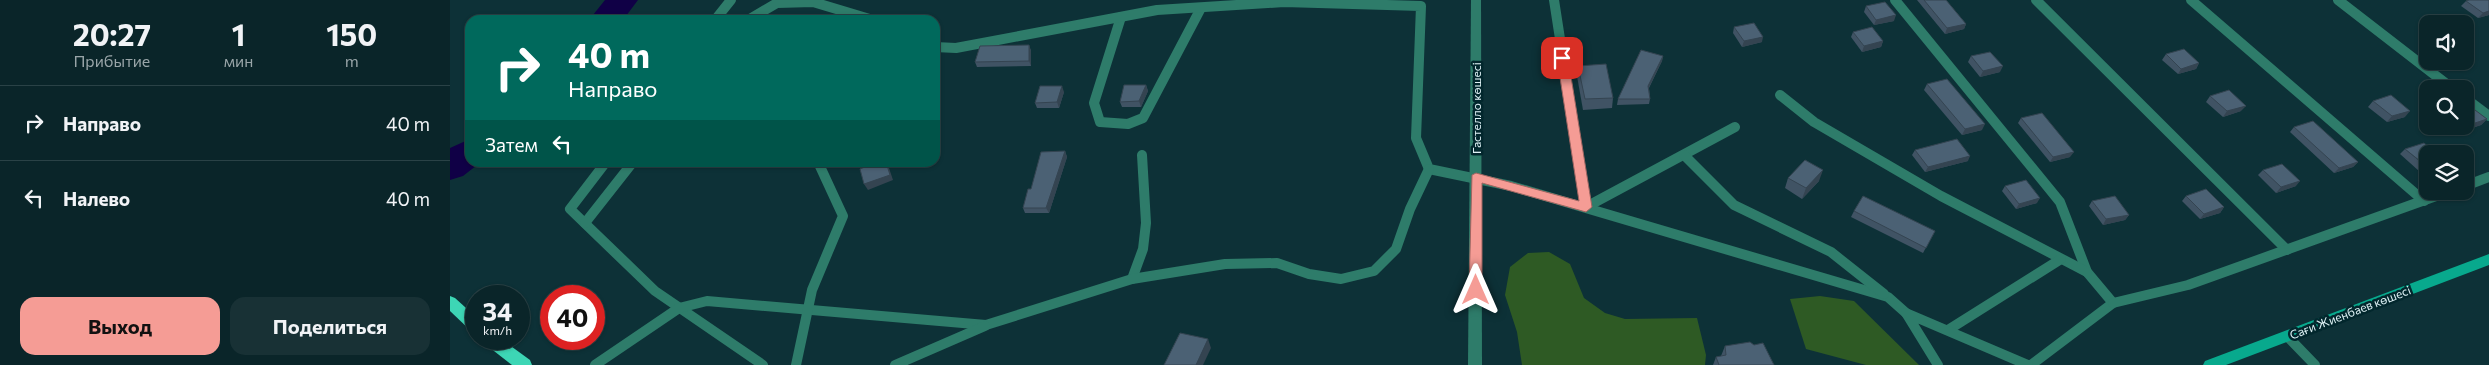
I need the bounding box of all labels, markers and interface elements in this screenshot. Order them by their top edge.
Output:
text: 20:27 [73,15,151,52]
text: 1 [232,15,245,52]
text: 150 [326,15,377,52]
map controls [2419,15,2474,200]
button: sound [2419,15,2474,70]
text: 40 m [568,32,650,75]
icon: right [485,35,550,100]
pin [1541,37,1583,79]
icon: arrive [1548,44,1576,72]
text: Прибытие [73,51,150,70]
text: мин [224,51,253,70]
text: m [345,51,359,70]
street label: Гастелло көшесі [1469,62,1483,154]
text: Направо [568,75,658,102]
button: search [2419,80,2474,135]
icon: right [20,109,48,137]
text: Направо [63,112,141,135]
text: 40 m [386,112,430,135]
icon: left [548,130,576,158]
text: Затем [485,133,538,156]
button: layers [2419,145,2474,200]
icon: left [20,184,48,212]
text: Налево [63,187,130,210]
text: 40 m [386,187,430,210]
position arrow [1449,263,1501,315]
street label: Сағи Жиенбаев көшесі [2288,282,2412,342]
speed limit sign: 40 [540,285,605,350]
text: 34 [483,296,512,326]
button: Выход [20,297,220,355]
button: Поделиться [230,297,430,355]
text: km/h [483,323,512,337]

